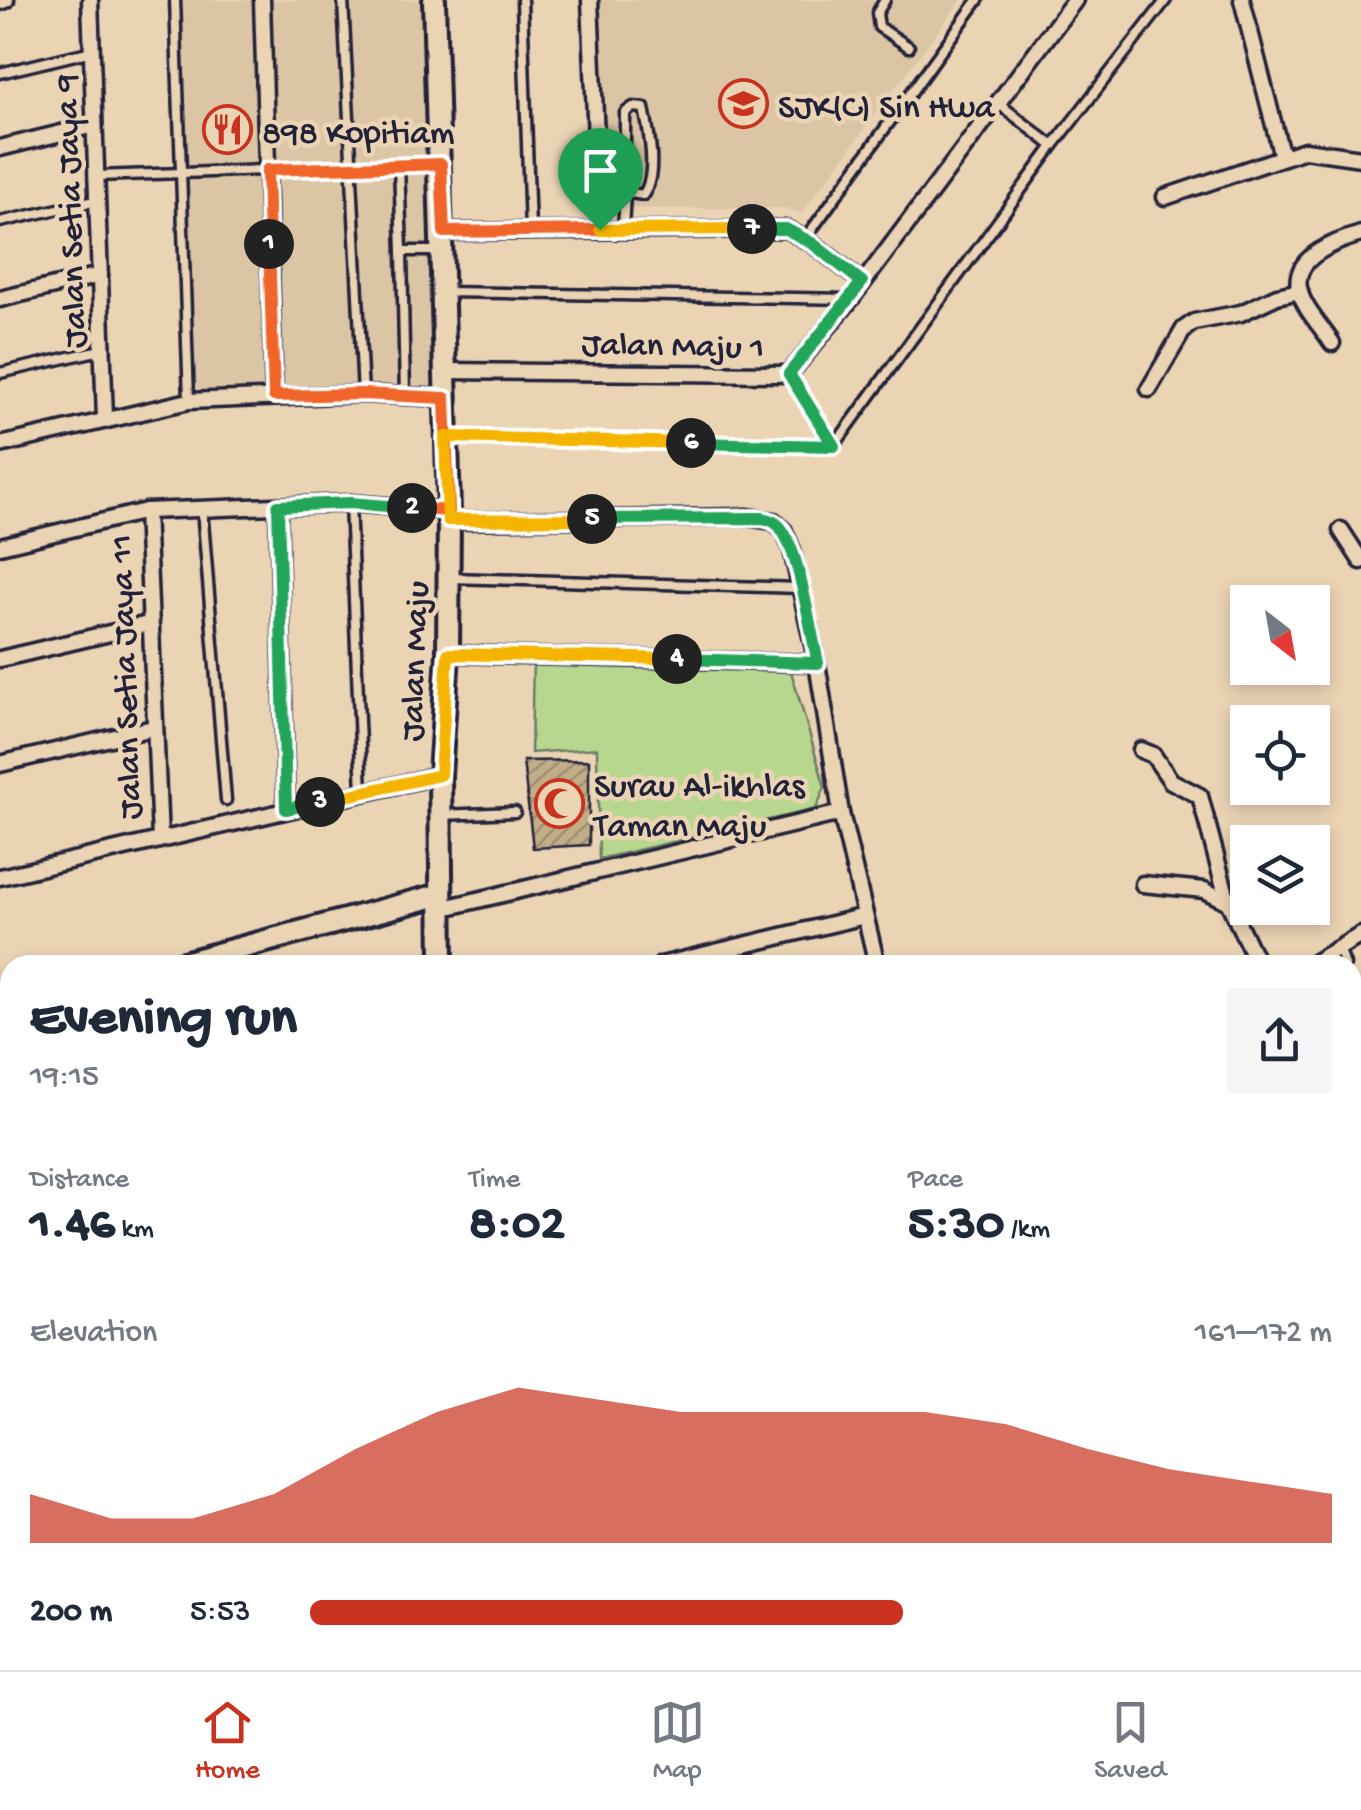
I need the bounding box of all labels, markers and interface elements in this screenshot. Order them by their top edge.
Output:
street label: Jalan Setia Jaya 9 [48,73,99,349]
school or university icon: SJK(C) Sin Hwa [717,78,769,130]
place label: SJK(C) Sin Hwa [778,89,996,130]
restaurant icon: 898 Kopitiam [201,104,253,156]
place label: 898 Kopitiam [262,115,455,156]
pin [558,128,643,231]
icon: arrive [573,143,628,198]
pin: 7 [727,204,777,254]
text: 7 [745,212,759,245]
pin: 1 [244,219,294,269]
text: 1 [263,227,275,260]
street label: Jalan Maju 1 [581,326,765,371]
pin: 6 [666,418,716,468]
text: 6 [684,426,698,459]
pin: 2 [387,483,437,533]
text: 2 [405,491,419,524]
pin: 5 [567,494,617,544]
text: 5 [585,502,599,535]
street label: Jalan Setia Jaya 11 [103,534,154,820]
street label: Jalan Maju [394,580,441,742]
north arrow [1230,585,1330,685]
map controls [1230,585,1330,925]
pin: 4 [652,634,702,684]
text: 4 [670,642,684,675]
button: locate [1230,705,1330,805]
place label: Surau Al-ikhlas Taman Maju [592,768,806,849]
pin: 3 [295,777,345,827]
mosque icon: Surau Al-ikhlas Taman Maju [533,777,585,829]
text: 3 [313,785,327,818]
button: layers [1230,825,1330,925]
button: share [1227,988,1332,1093]
text: Evening run [30,989,297,1053]
text: 19:15 [30,1059,99,1097]
text: Distance [30,1164,129,1197]
text: Time [469,1164,520,1197]
text: Pace [908,1164,963,1197]
text: 1.46 [30,1197,115,1256]
text: 8:02 [469,1197,565,1256]
text: 5:30 [908,1197,1004,1256]
text: km [115,1214,154,1247]
text: /km [1004,1214,1050,1247]
text: Elevation [30,1315,157,1353]
text: 161–172 m [1195,1315,1332,1353]
text: 200 m [30,1594,112,1632]
text: 5:53 [190,1594,250,1632]
tab: Home [195,1695,260,1788]
tab: Map [650,1695,705,1788]
tab: Saved [1094,1695,1166,1788]

